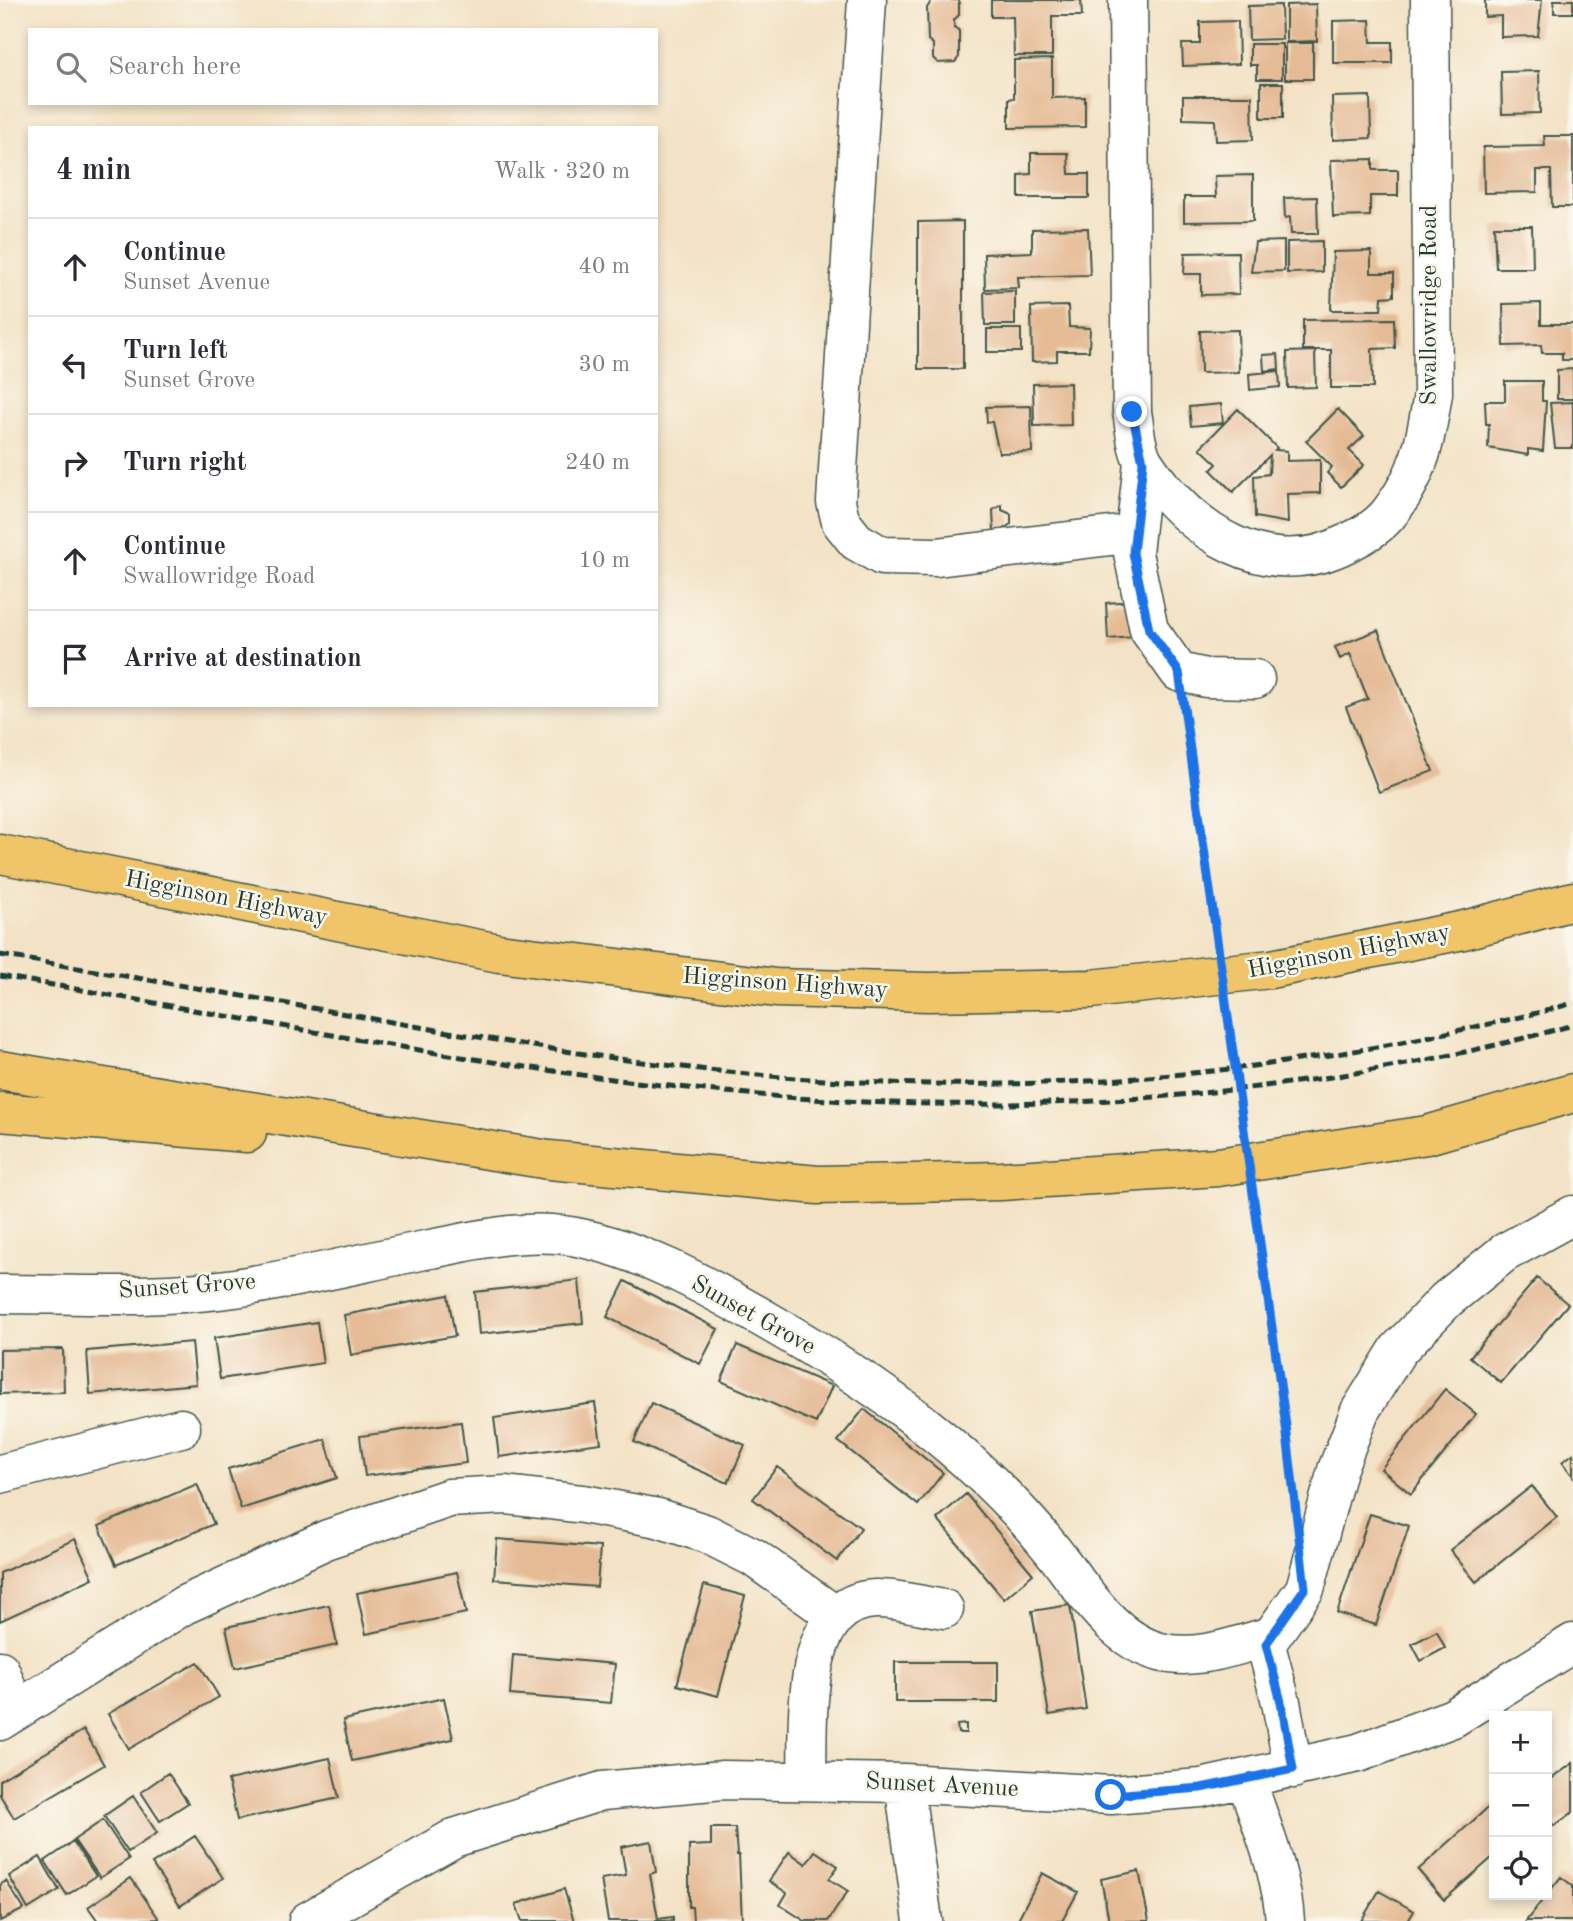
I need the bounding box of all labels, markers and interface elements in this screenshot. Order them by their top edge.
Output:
search box [28,28,658,105]
icon: search [52,48,90,86]
text: Search here [108,54,241,80]
text: 4 min [56,156,131,186]
text: Walk · 320 m [494,160,630,183]
street label: Swallowridge Road [1418,205,1442,405]
text: Continue [123,240,226,266]
icon: ahead [56,248,94,286]
text: 40 m [579,255,630,278]
text: Sunset Avenue [123,271,270,294]
text: Turn left [123,338,228,364]
icon: left [56,346,94,384]
text: 30 m [579,353,630,376]
text: Sunset Grove [123,369,255,392]
route end [1116,396,1147,427]
icon: right [56,444,94,482]
text: Turn right [123,450,246,476]
text: 240 m [565,451,630,474]
text: Continue [123,534,226,560]
icon: ahead [56,542,94,580]
text: 10 m [579,549,630,572]
text: Swallowridge Road [123,565,315,588]
icon: arrive [56,640,94,678]
text: Arrive at destination [123,646,362,672]
street label: Higginson Highway [122,868,330,931]
street label: Higginson Highway [1245,920,1453,983]
street label: Higginson Highway [681,965,889,1003]
street label: Sunset Grove [117,1270,257,1304]
street label: Sunset Grove [687,1272,819,1360]
map controls [1489,1711,1552,1900]
button: + [1489,1711,1552,1774]
street label: Sunset Avenue [865,1770,1019,1802]
button: − [1489,1774,1552,1837]
route start [1095,1779,1126,1810]
button: locate [1489,1837,1552,1900]

